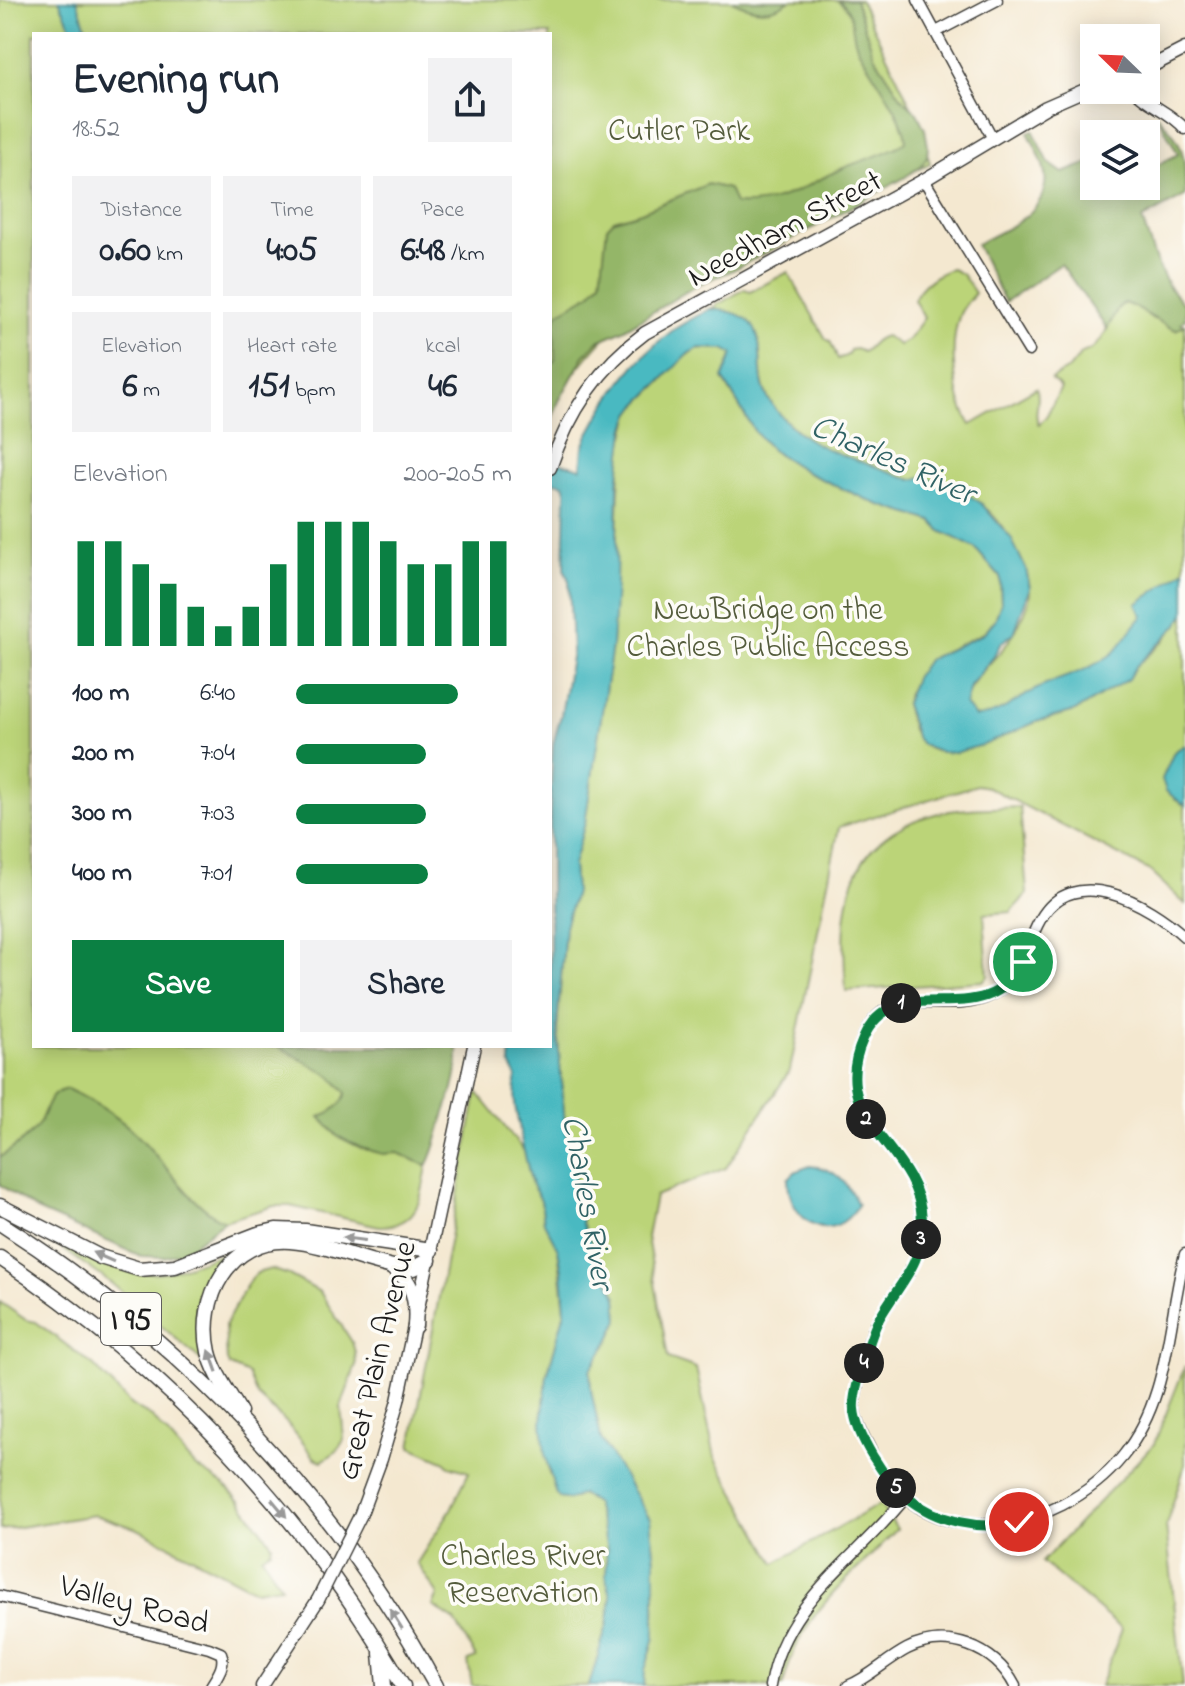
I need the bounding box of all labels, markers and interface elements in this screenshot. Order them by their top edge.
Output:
north arrow [1080,24,1160,104]
map controls [1080,24,1160,200]
text: Evening run [72,49,279,113]
button: share [428,58,512,142]
park label: Cutler Park [608,109,751,156]
text: 18:52 [72,111,120,149]
button: layers [1080,120,1160,200]
street label: Needham Street [680,159,891,301]
text: Distance [101,195,182,227]
text: Time [270,195,314,227]
text: Pace [421,195,464,227]
text: 0.60 [100,227,151,277]
text: 4:05 [266,227,318,277]
text: 6:48 [401,227,445,277]
text: km [151,239,183,271]
text: /km [445,239,484,271]
text: Elevation [101,331,182,363]
text: Heart rate [247,331,337,363]
text: kcal [425,331,460,363]
text: 6 [123,363,138,413]
text: 151 [248,363,289,413]
text: 46 [428,363,457,413]
text: m [138,375,160,407]
text: bpm [289,375,336,407]
water label: Charles River [802,403,987,522]
text: Elevation [72,456,168,494]
text: 200–205 m [403,456,512,494]
park label: NewBridge on the Charles Public Access [626,588,910,672]
text: 100 m [72,675,129,713]
text: 6:40 [200,675,236,713]
text: 200 m [72,735,134,773]
text: 7:04 [200,735,235,773]
text: 300 m [72,795,132,833]
text: 7:03 [200,795,235,833]
text: 400 m [72,855,132,893]
text: 7:01 [200,855,232,893]
pin [989,928,1057,996]
button: Save [72,940,284,1032]
button: Share [300,940,512,1032]
icon: arrive [1001,940,1045,984]
pin: 1 [881,983,921,1023]
text: 1 [898,987,905,1019]
pin: 2 [846,1099,886,1139]
text: 2 [861,1103,871,1135]
water label: Charles River [546,1112,627,1298]
pin: 3 [901,1219,941,1259]
text: 3 [916,1223,926,1255]
one-way arrow [341,1232,366,1245]
street label: Great Plain Avenue [326,1236,431,1485]
one-way arrow [91,1251,115,1264]
road number: I 95 [101,1293,161,1345]
pin: 4 [844,1343,884,1383]
text: 4 [859,1347,869,1379]
one-way arrow [207,1349,219,1373]
pin: 5 [876,1468,916,1508]
text: 5 [890,1472,902,1504]
pin [985,1488,1053,1556]
one-way arrow [270,1498,287,1518]
icon: check [997,1500,1041,1544]
park label: Charles River Reservation [441,1534,606,1618]
street label: Valley Road [53,1564,214,1649]
one-way arrow [390,1608,404,1630]

